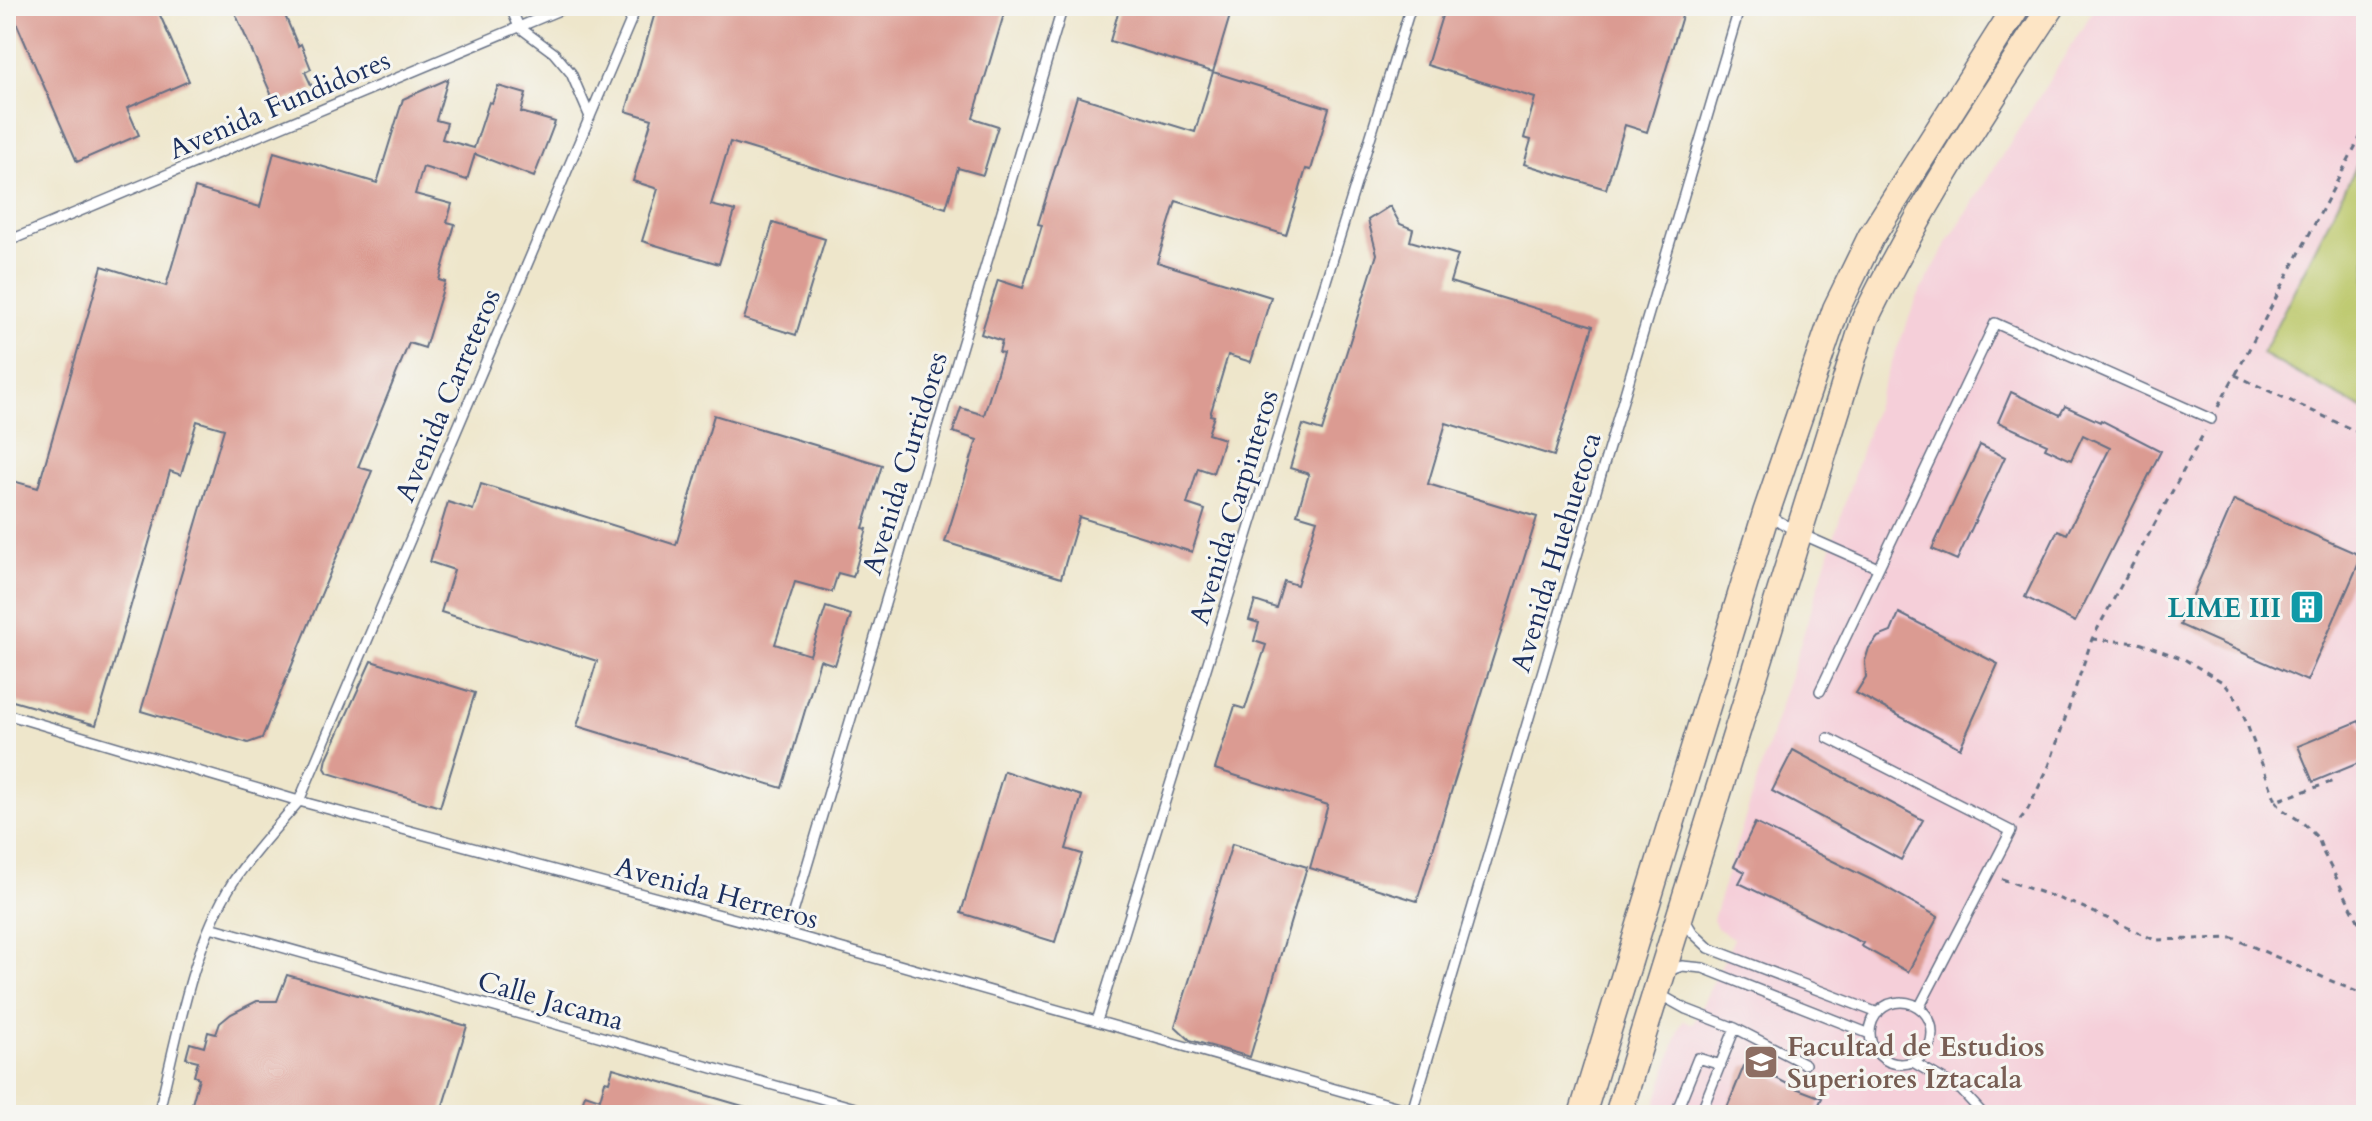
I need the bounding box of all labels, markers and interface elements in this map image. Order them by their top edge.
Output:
street label: Avenida Fundidores [163,41,396,169]
street label: Avenida Carreteros [386,283,510,508]
street label: Avenida Curtidores [853,347,957,579]
street label: Avenida Carpinteros [1180,385,1288,629]
street label: Avenida Huehuetoca [1501,428,1611,677]
building icon: LIME III [2288,588,2326,626]
place label: LIME III [2167,589,2281,627]
street label: Avenida Herreros [611,848,823,938]
street label: Calle Jacama [473,962,628,1040]
place label: Facultad de Estudios Superiores Iztacala [1787,1028,2045,1098]
school or university icon: Facultad de Estudios Superiores Iztacala [1742,1043,1780,1081]

